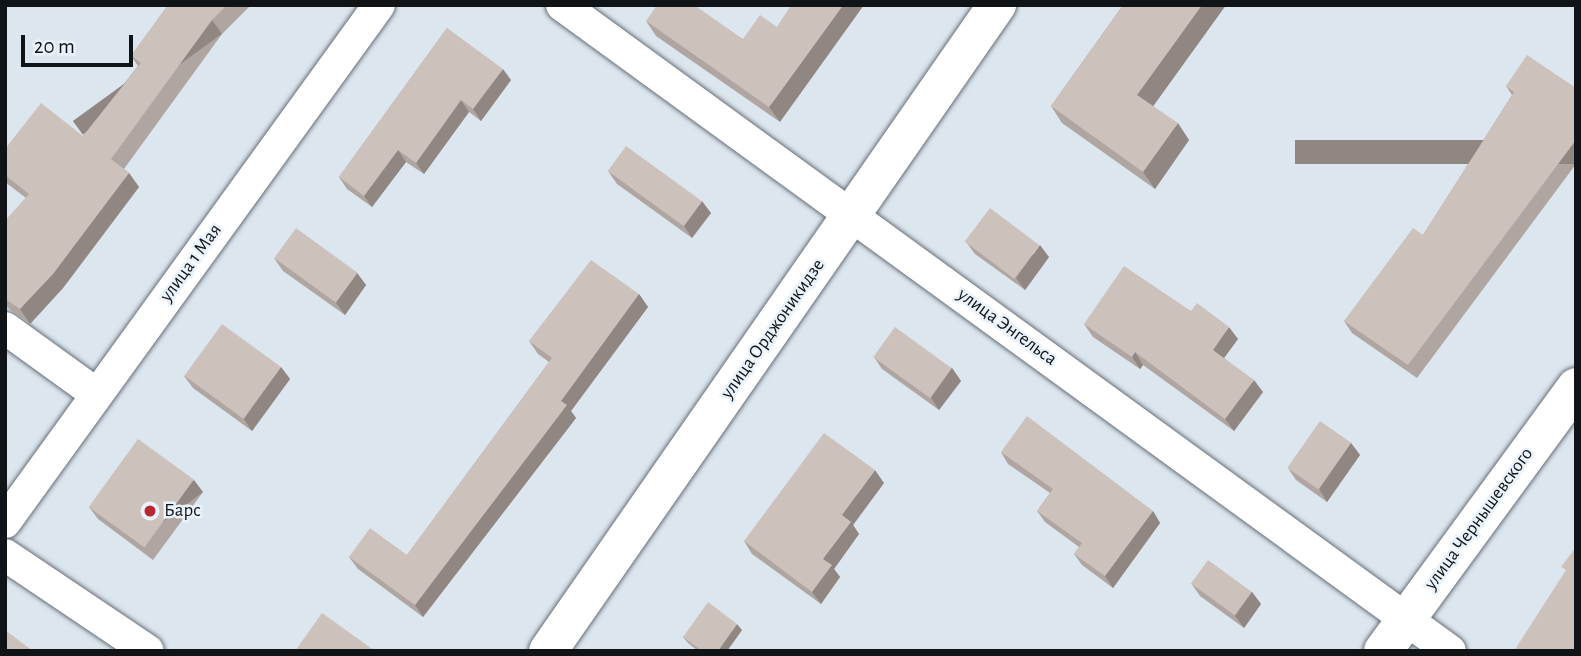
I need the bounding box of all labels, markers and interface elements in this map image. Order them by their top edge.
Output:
scale bar [24,21,136,65]
text: 20 m [34,36,75,57]
street label: улица 1 Мая [155,220,227,306]
street label: улица Орджоникидзе [716,255,830,403]
street label: улица Энгельса [953,283,1061,371]
street label: улица Чернышевского [1420,443,1538,595]
place label: Барс [164,500,201,522]
marker: Барс [142,503,158,519]

